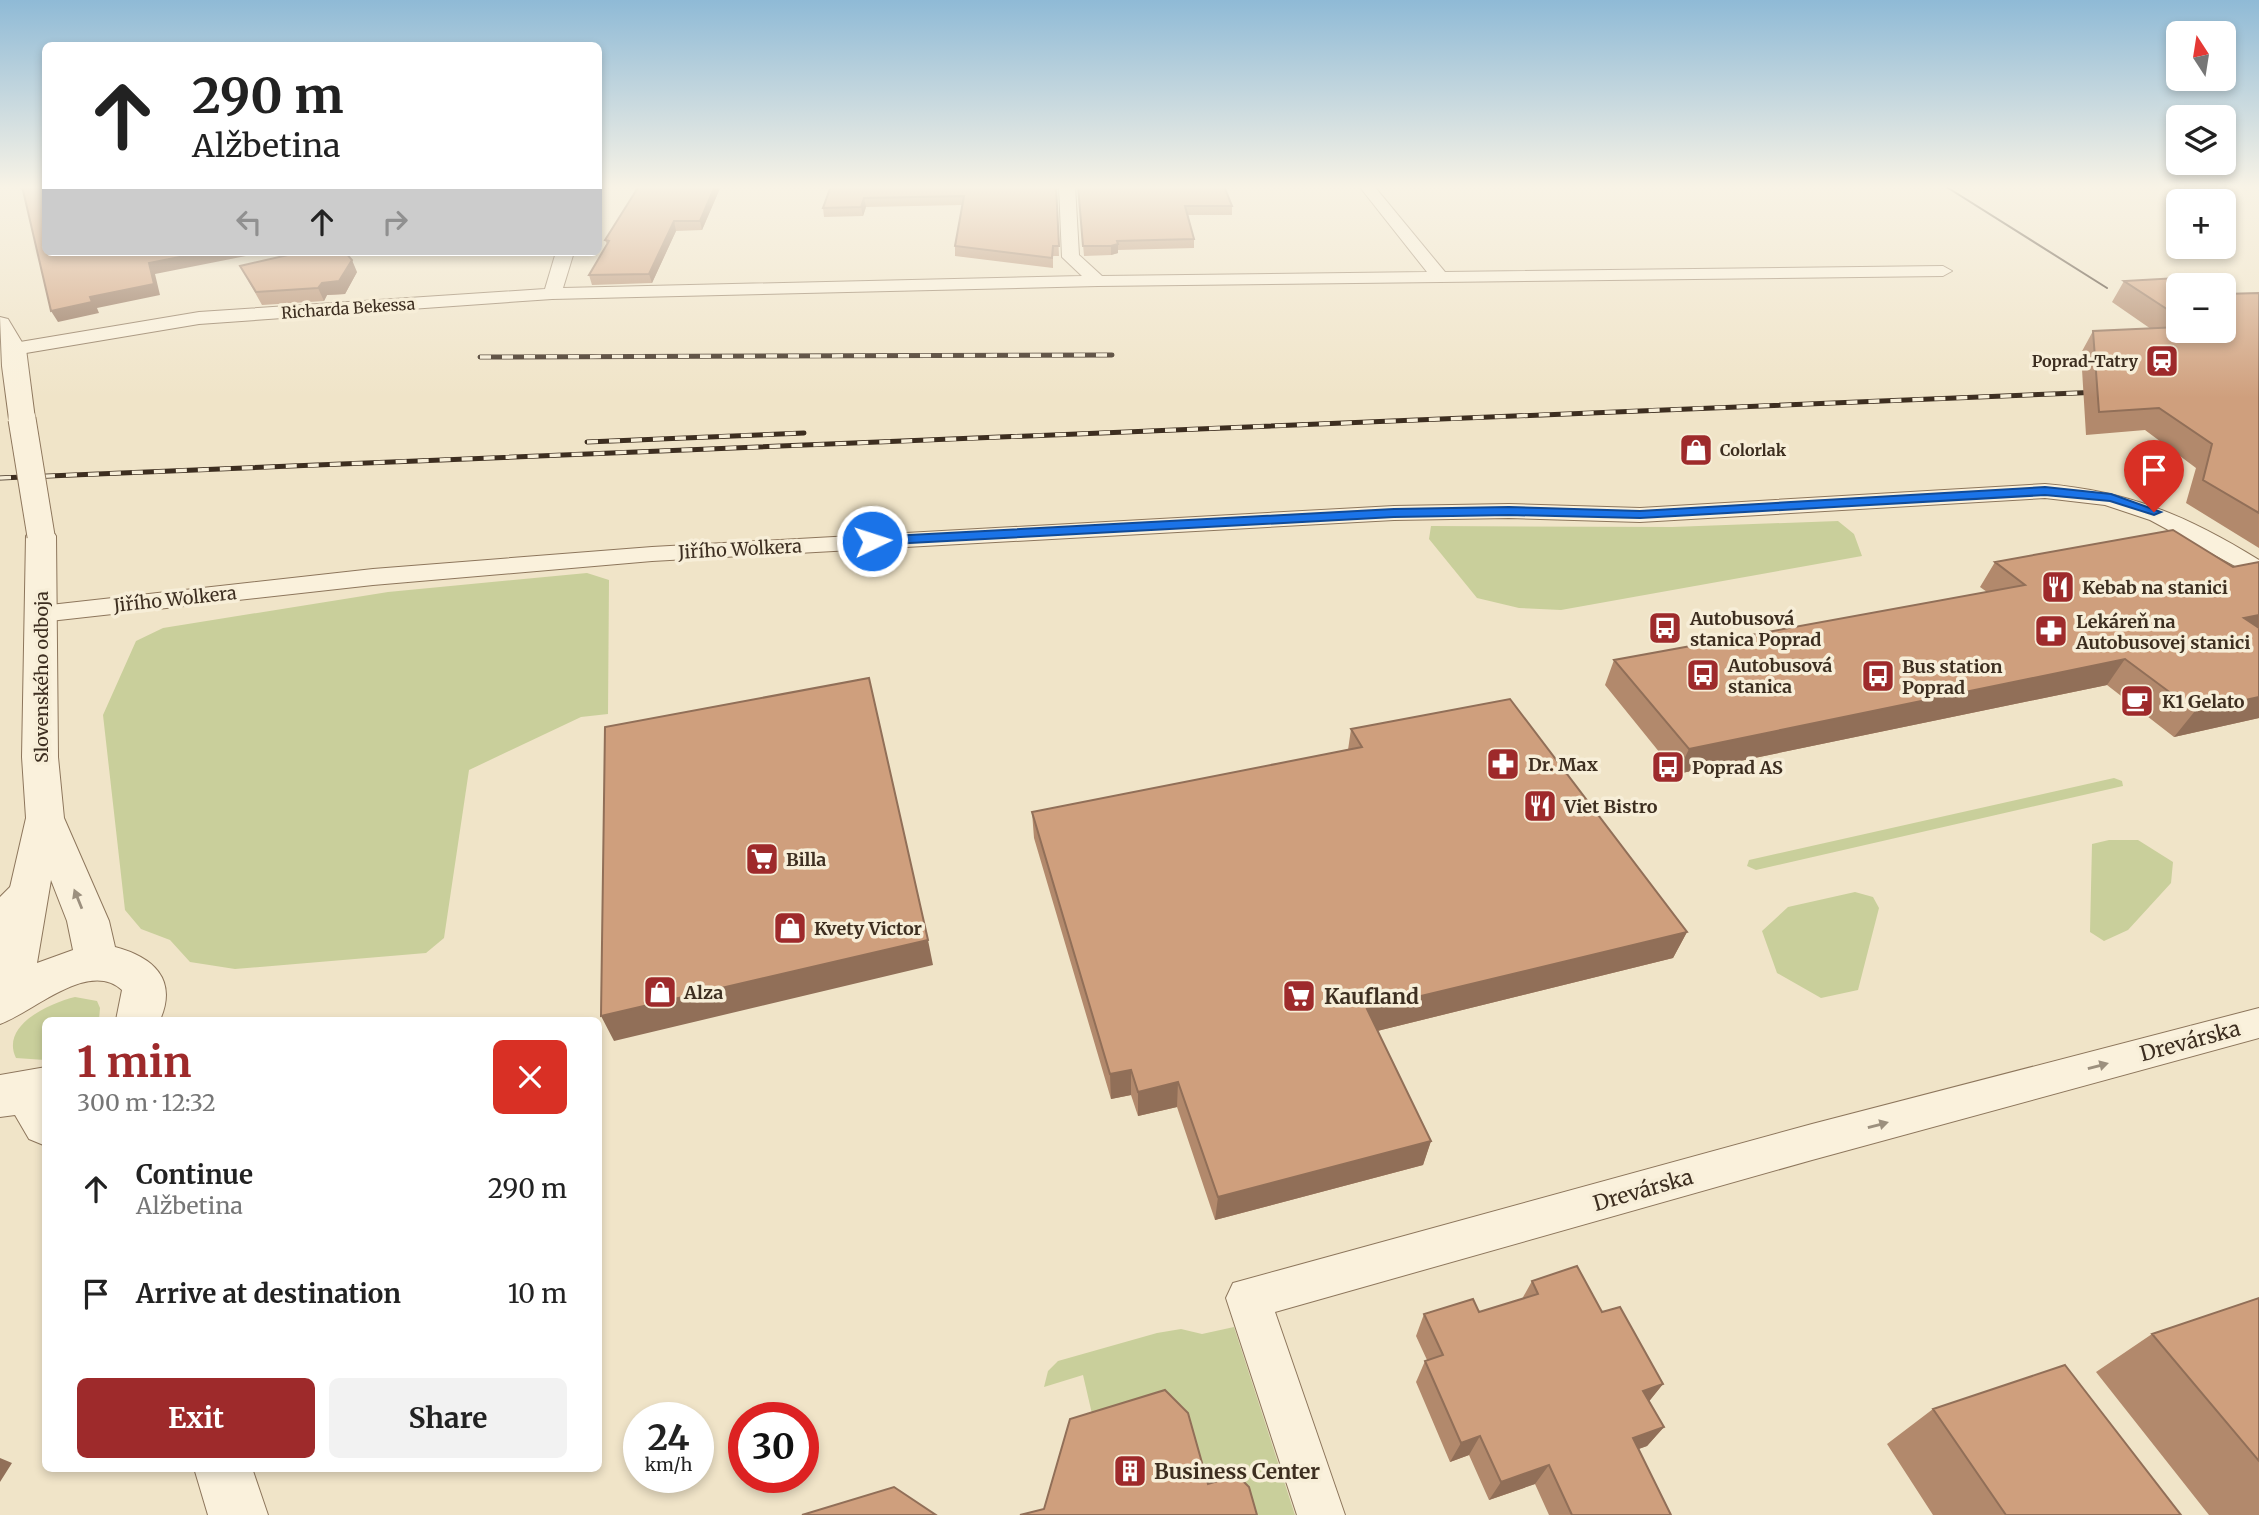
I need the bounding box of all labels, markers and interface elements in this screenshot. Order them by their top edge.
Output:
north arrow [2166,21,2236,91]
map controls [2166,21,2236,343]
text: 290 m [192,65,344,126]
icon: ahead [77,70,168,161]
button: layers [2166,105,2236,175]
text: Alžbetina [192,126,341,166]
button: + [2166,189,2236,259]
icon: left [230,203,268,241]
icon: ahead [303,203,341,241]
icon: right [376,203,414,241]
button: − [2166,273,2236,343]
street label: Richarda Bekessa [280,293,416,323]
station icon: Poprad-Tatry [2143,342,2181,380]
place label: Poprad-Tatry [2032,351,2139,371]
shop icon: Colorlak [1677,431,1715,469]
place label: Colorlak [1720,440,1787,460]
pin [2124,440,2184,512]
icon: arrive [2135,451,2173,489]
position arrow [835,504,909,578]
street label: Jiřího Wolkera [677,534,803,564]
restaurant icon: Kebab na stanici [2039,568,2077,606]
place label: Kebab na stanici [2082,576,2228,599]
street label: Jiřího Wolkera [111,581,238,617]
street label: Slovenského odboja [30,591,53,763]
place label: Autobusová stanica Poprad [1689,607,1821,651]
bus stop icon: Autobusová stanica Poprad [1646,609,1684,647]
place label: Lekáreň na Autobusovej stanici [2075,610,2250,654]
pharmacy icon: Lekáreň na Autobusovej stanici [2032,612,2070,650]
place label: Autobusová stanica [1727,654,1832,698]
place label: Bus station Poprad [1902,655,2002,699]
bus stop icon: Autobusová stanica [1684,656,1722,694]
bus stop icon: Bus station Poprad [1859,657,1897,695]
cafe icon: K1 Gelato [2118,682,2156,720]
place label: K1 Gelato [2162,690,2245,713]
pharmacy icon: Dr. Max [1484,745,1522,783]
bus stop icon: Poprad AS [1649,748,1687,786]
place label: Dr. Max [1528,753,1598,776]
place label: Poprad AS [1692,756,1783,779]
restaurant icon: Viet Bistro [1521,787,1559,825]
place label: Viet Bistro [1563,795,1658,818]
supermarket icon: Billa [743,840,781,878]
place label: Billa [786,848,826,871]
one-way arrow [73,888,84,909]
shop icon: Kvety Victor [771,909,809,947]
place label: Kvety Victor [814,917,922,940]
shop icon: Alza [641,973,679,1011]
supermarket icon: Kaufland [1280,977,1318,1015]
place label: Alza [683,981,723,1004]
place label: Kaufland [1324,983,1419,1010]
street label: Drevárska [2137,1015,2243,1067]
text: 1 min [77,1036,191,1088]
button: close [493,1040,567,1114]
one-way arrow [2087,1060,2109,1071]
text: 300 m · 12:32 [77,1088,216,1117]
one-way arrow [1868,1119,1889,1129]
text: Continue [136,1158,253,1191]
street label: Drevárska [1590,1163,1696,1217]
icon: ahead [77,1170,115,1208]
text: 290 m [488,1172,567,1205]
text: Alžbetina [136,1191,243,1220]
icon: arrive [77,1275,115,1313]
text: Arrive at destination [136,1277,401,1310]
text: 10 m [508,1277,567,1310]
button: Exit [77,1378,315,1458]
button: Share [329,1378,567,1458]
speed limit sign: 30 [728,1402,819,1493]
text: 24 [647,1416,690,1460]
building icon: Business Center [1111,1452,1149,1490]
text: km/h [645,1453,692,1476]
place label: Business Center [1154,1458,1320,1485]

